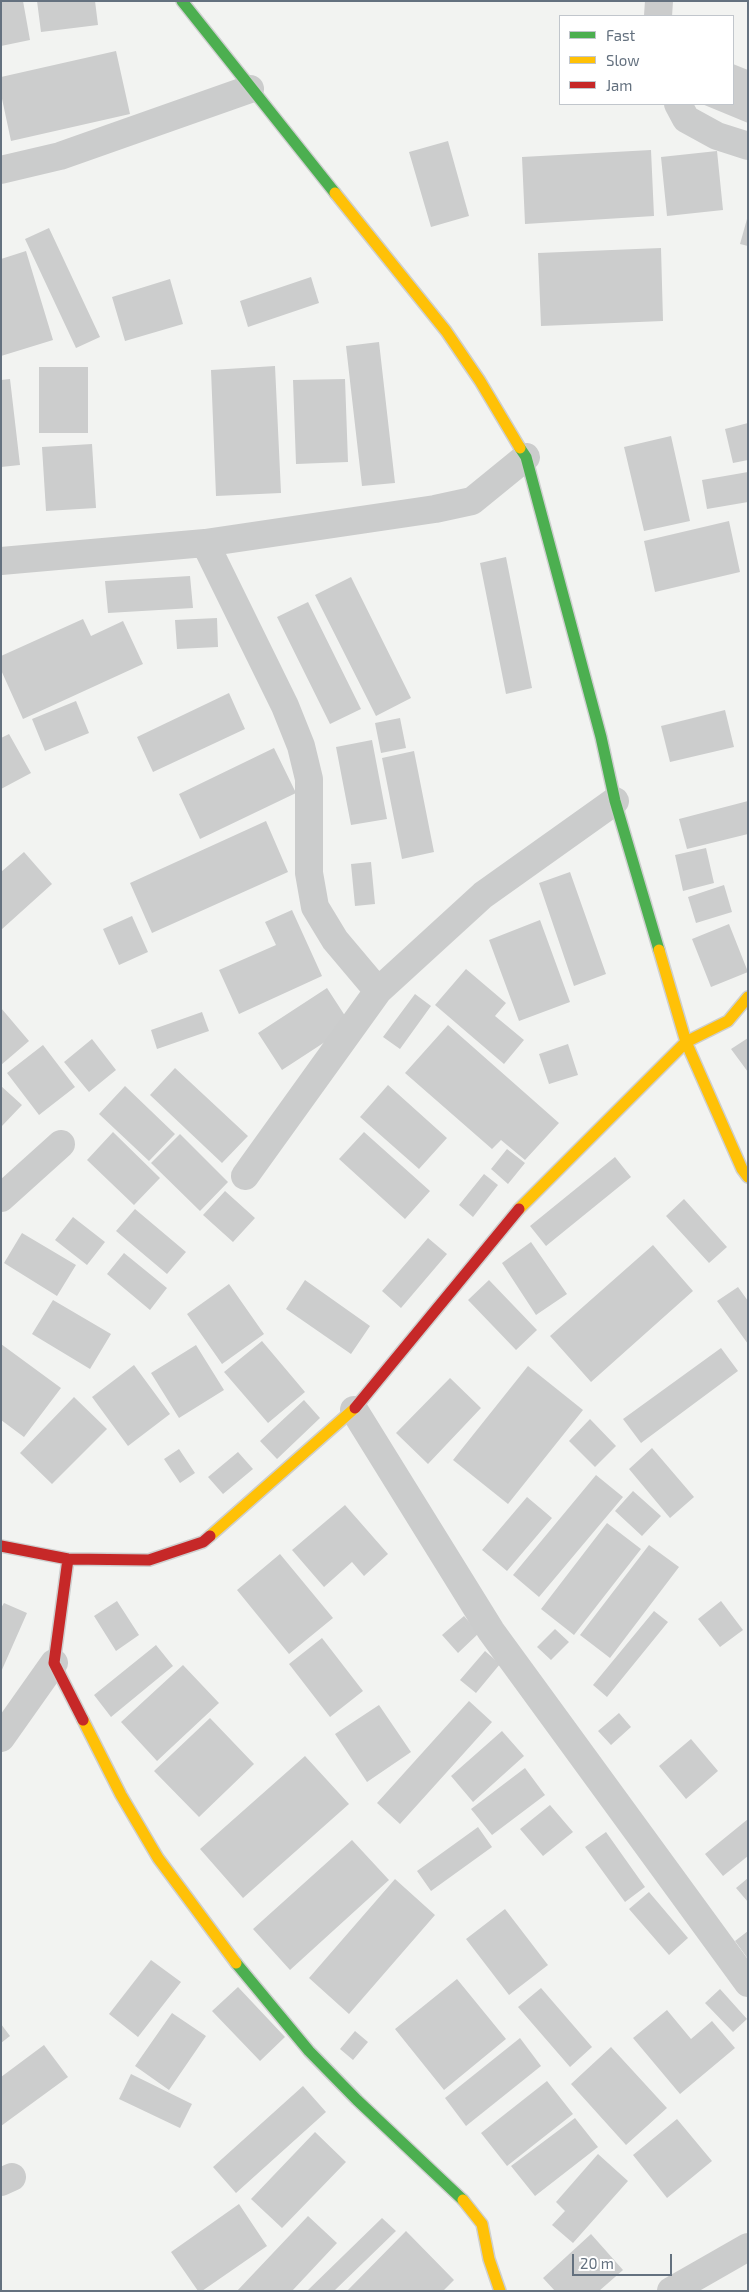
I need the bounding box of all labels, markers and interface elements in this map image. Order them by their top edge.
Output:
legend [559,15,734,105]
text: Fast [606,26,635,44]
text: Slow [606,51,640,69]
text: Jam [606,76,632,94]
scale bar [574,2244,674,2276]
text: 20 m [580,2254,614,2272]

